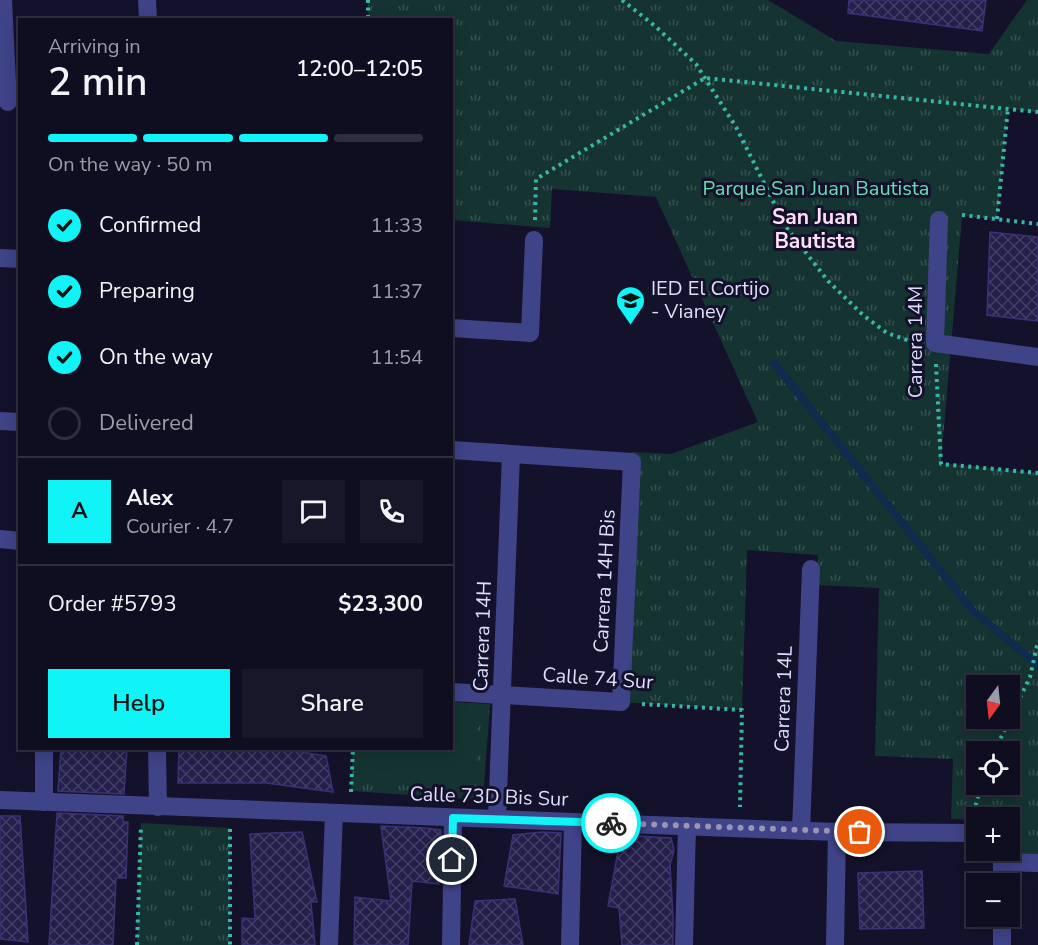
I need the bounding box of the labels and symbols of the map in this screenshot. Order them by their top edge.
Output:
park label: Parque San Juan Bautista [703,175,929,202]
district label: San Juan Bautista [772,203,858,255]
place label: IED El Cortijo - Vianey [651,275,770,325]
school or university icon: IED El Cortijo - Vianey [614,284,646,326]
street label: Carrera 14M [902,286,929,398]
street label: Carrera 14H Bis [587,509,622,653]
street label: Carrera 14H [467,580,498,692]
street label: Carrera 14L [768,645,799,753]
street label: Calle 74 Sur [542,661,654,696]
north arrow [966,675,1020,729]
street label: Calle 73D Bis Sur [409,780,569,813]
courier [581,793,641,853]
pin [834,806,885,857]
pin [426,834,477,885]

